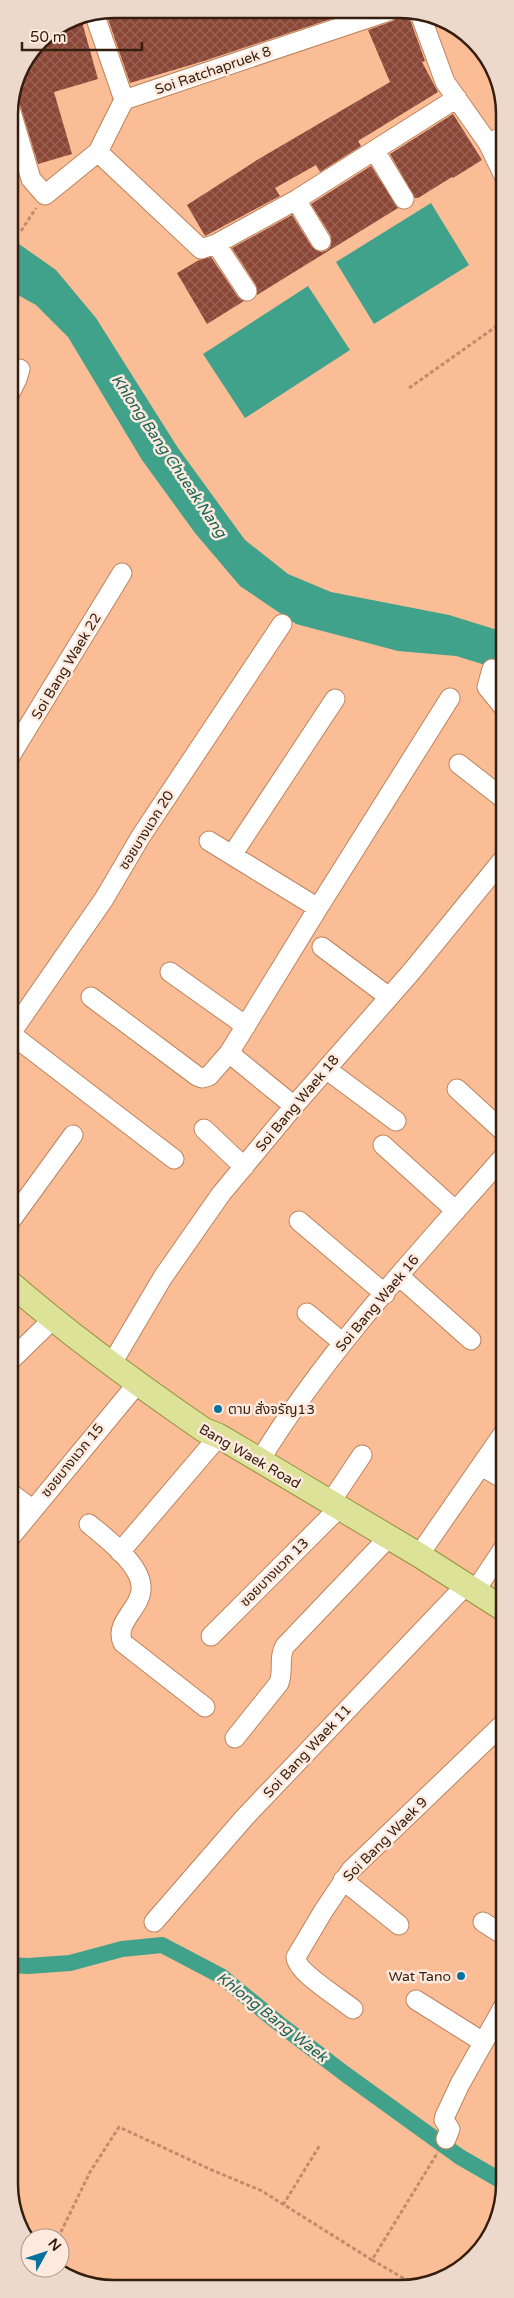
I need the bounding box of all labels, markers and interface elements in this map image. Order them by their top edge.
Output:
scale bar [22,20,142,52]
text: 50 m [30,28,67,46]
street label: Soi Ratchapruek 8 [153,43,274,98]
water label: Khlong Bang Chueak Nang [108,371,231,542]
street label: Soi Bang Waek 22 [28,610,105,723]
street label: ซอยบางแวก 20 [115,787,178,873]
street label: Soi Bang Waek 18 [252,1051,343,1155]
street label: Soi Bang Waek 16 [332,1251,423,1355]
place label: ตาม สั่งจรัญ13 [228,1400,315,1418]
marker: ตาม สั่งจรัญ13 [212,1403,224,1415]
street label: ซอยบางแวก 15 [37,1420,107,1501]
street label: Bang Waek Road [196,1420,304,1492]
street label: ซอยบางแวก 13 [236,1534,312,1610]
street label: Soi Bang Waek 11 [260,1701,355,1801]
street label: Soi Bang Waek 9 [340,1794,431,1885]
water label: Khlong Bang Waek [213,1968,332,2067]
place label: Wat Tano [388,1968,451,1985]
marker: Wat Tano [455,1970,467,1982]
north arrow [20,2228,70,2278]
text: N [44,2235,65,2255]

